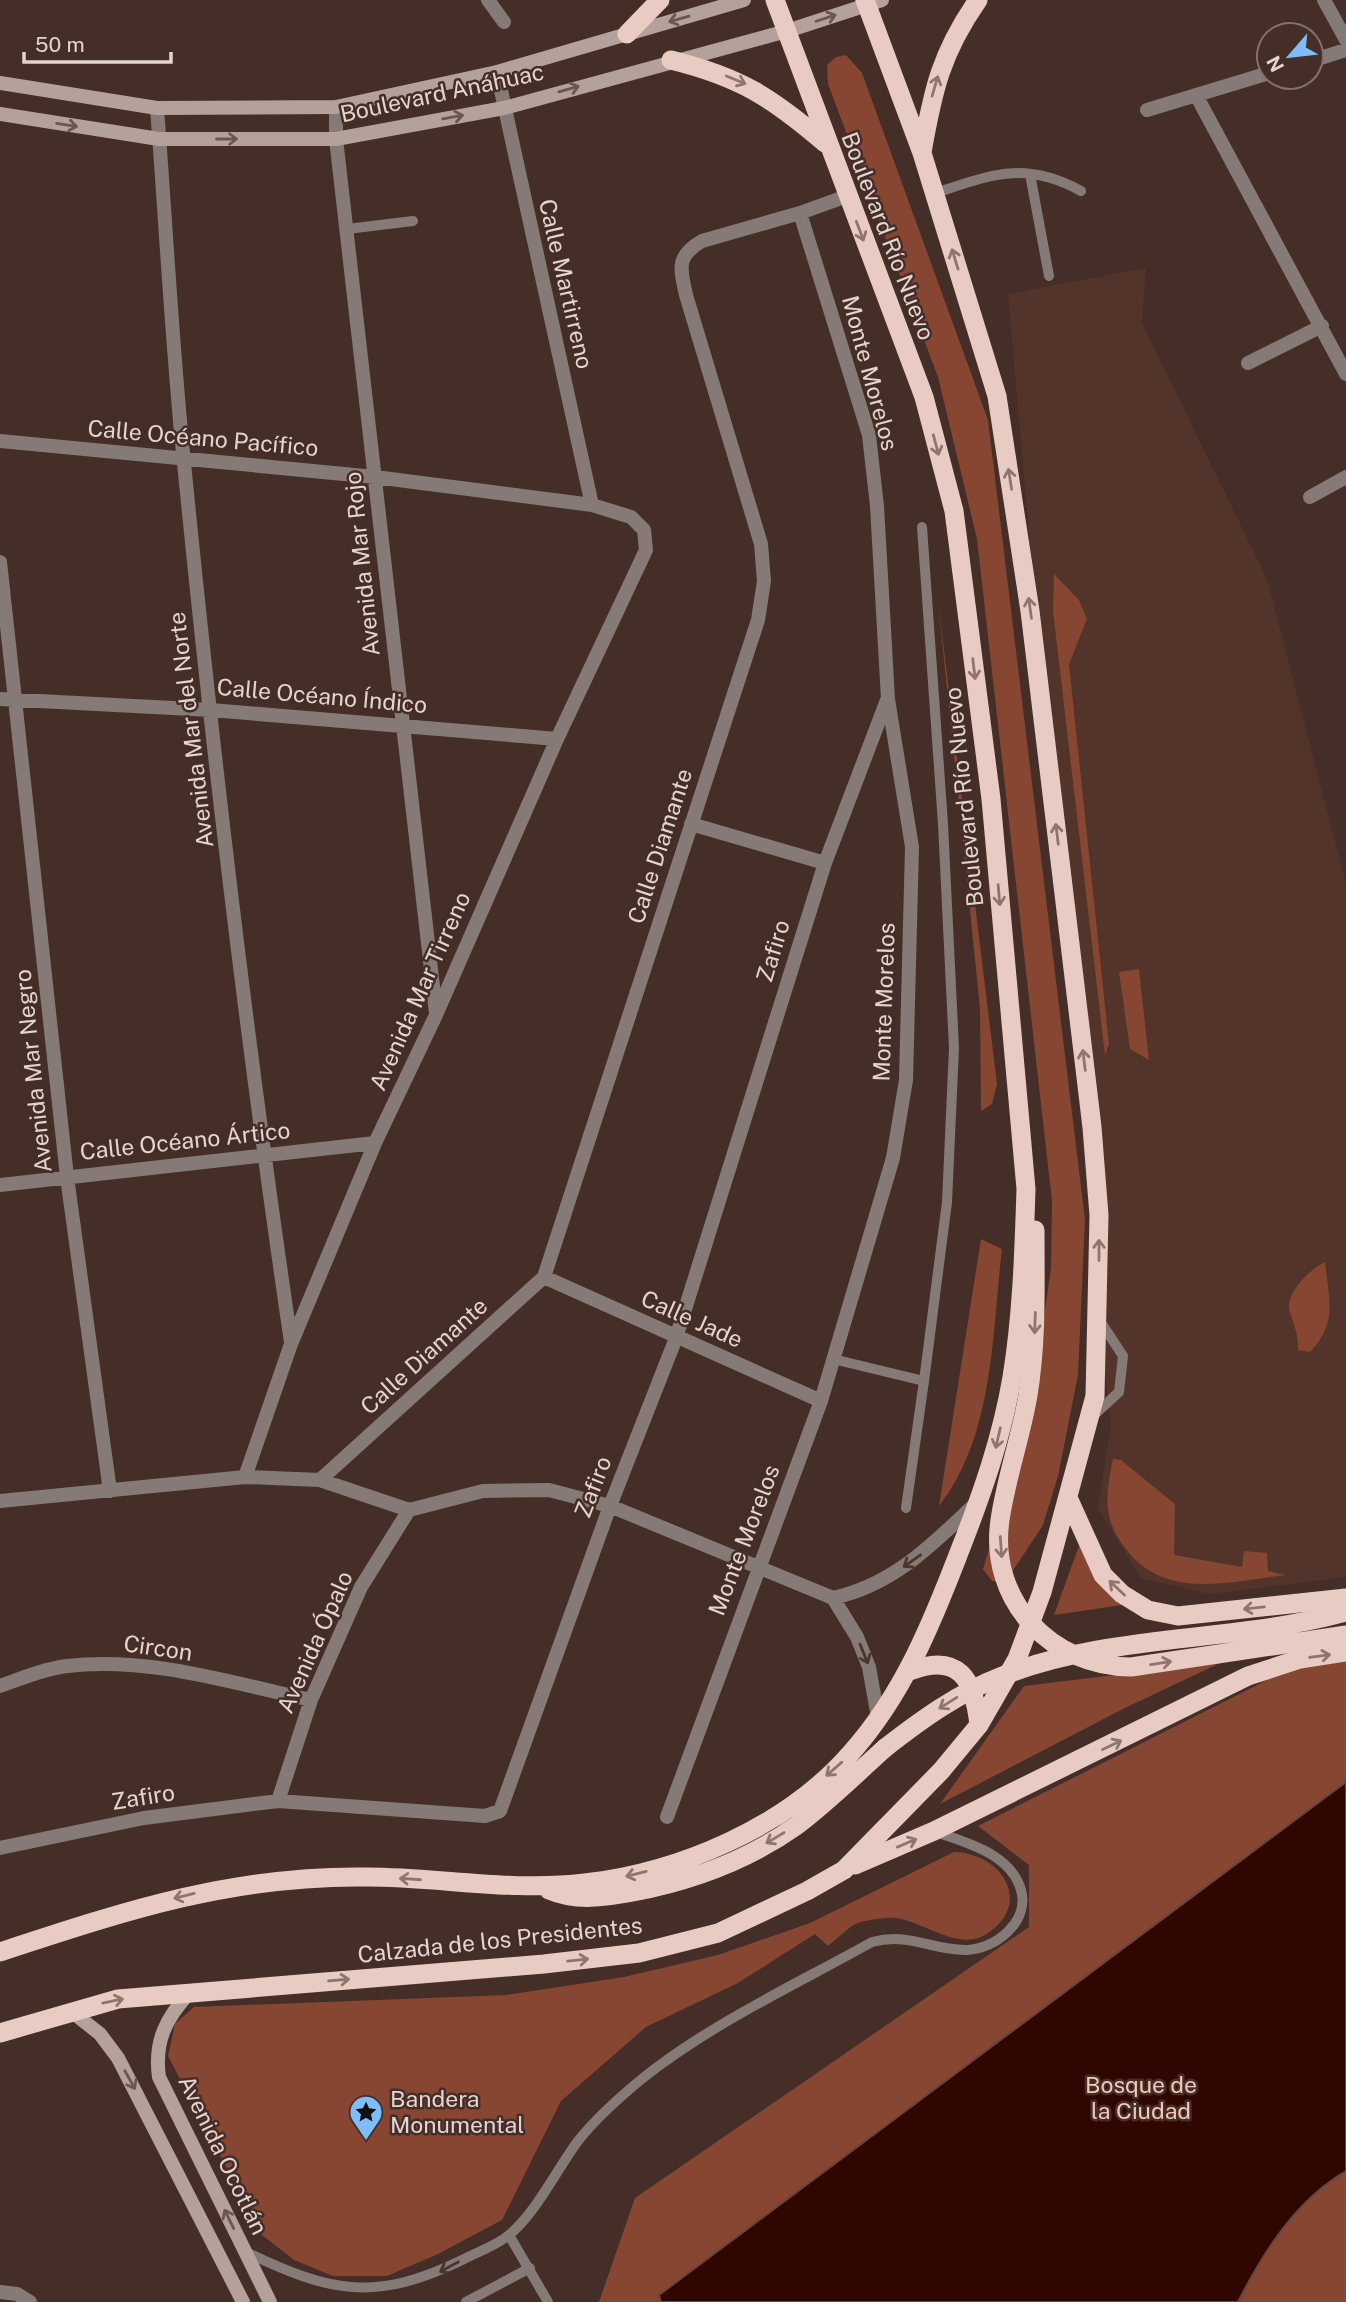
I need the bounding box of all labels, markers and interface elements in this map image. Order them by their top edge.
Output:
one-way arrow [815,11,837,23]
one-way arrow [668,14,690,27]
scale bar [24,21,172,65]
north arrow [1255,21,1325,91]
text: 50 m [35,32,85,57]
text: N [1262,52,1288,76]
street label: Boulevard Anáhuac [338,58,546,127]
one-way arrow [725,74,746,87]
one-way arrow [929,76,942,98]
one-way arrow [557,82,580,95]
one-way arrow [441,110,464,123]
one-way arrow [55,119,78,132]
street label: Boulevard Río Nuevo [836,128,941,344]
one-way arrow [216,132,239,146]
street label: Calle Martirreno [534,196,599,371]
one-way arrow [855,219,868,241]
one-way arrow [948,248,961,270]
street label: Monte Morelos [837,293,904,453]
street label: Calle Océano Pacífico [86,414,320,461]
one-way arrow [931,434,944,456]
one-way arrow [1004,468,1017,491]
street label: Avenida Mar Rojo [338,471,385,658]
one-way arrow [1023,597,1036,620]
street label: Avenida Mar del Norte [163,611,218,850]
one-way arrow [968,657,981,680]
street label: Calle Océano Índico [216,673,428,718]
street label: Boulevard Río Nuevo [939,686,988,908]
street label: Calle Diamante [622,765,697,927]
one-way arrow [1050,823,1063,845]
one-way arrow [993,883,1006,906]
street label: Avenida Mar Tirreno [364,887,476,1094]
street label: Zafiro [750,916,795,985]
street label: Monte Morelos [867,922,900,1082]
street label: Avenida Mar Negro [8,968,57,1174]
one-way arrow [1077,1049,1090,1071]
street label: Calle Océano Ártico [78,1116,291,1165]
one-way arrow [1092,1239,1105,1262]
street label: Calle Jade [637,1284,747,1353]
street label: Calle Diamante [355,1292,493,1420]
one-way arrow [1028,1311,1041,1334]
one-way arrow [991,1426,1004,1449]
street label: Zafiro [569,1452,617,1521]
street label: Monte Morelos [702,1461,785,1619]
one-way arrow [995,1535,1008,1558]
one-way arrow [903,1554,922,1569]
street label: Avenida Ópalo [271,1567,358,1717]
one-way arrow [1109,1580,1126,1597]
one-way arrow [1243,1602,1266,1615]
street label: Circon [122,1629,194,1666]
one-way arrow [858,1643,871,1665]
one-way arrow [1308,1649,1331,1662]
one-way arrow [1149,1656,1171,1669]
one-way arrow [939,1696,958,1711]
one-way arrow [1101,1737,1122,1751]
one-way arrow [826,1761,844,1777]
street label: Zafiro [109,1778,177,1815]
one-way arrow [766,1831,786,1845]
one-way arrow [896,1836,917,1849]
one-way arrow [625,1868,648,1881]
one-way arrow [399,1872,421,1885]
one-way arrow [173,1890,196,1903]
street label: Calzada de los Presidentes [356,1911,644,1968]
one-way arrow [566,1954,589,1967]
one-way arrow [327,1973,350,1986]
one-way arrow [101,1993,124,2007]
one-way arrow [123,2070,137,2090]
street label: Avenida Ocotlán [173,2071,274,2239]
park label: Bosque de la Ciudad [1085,2071,1197,2124]
place label: Bandera Monumental [390,2085,524,2138]
place icon: Bandera Monumental [347,2093,385,2142]
one-way arrow [222,2209,236,2230]
one-way arrow [439,2261,460,2275]

